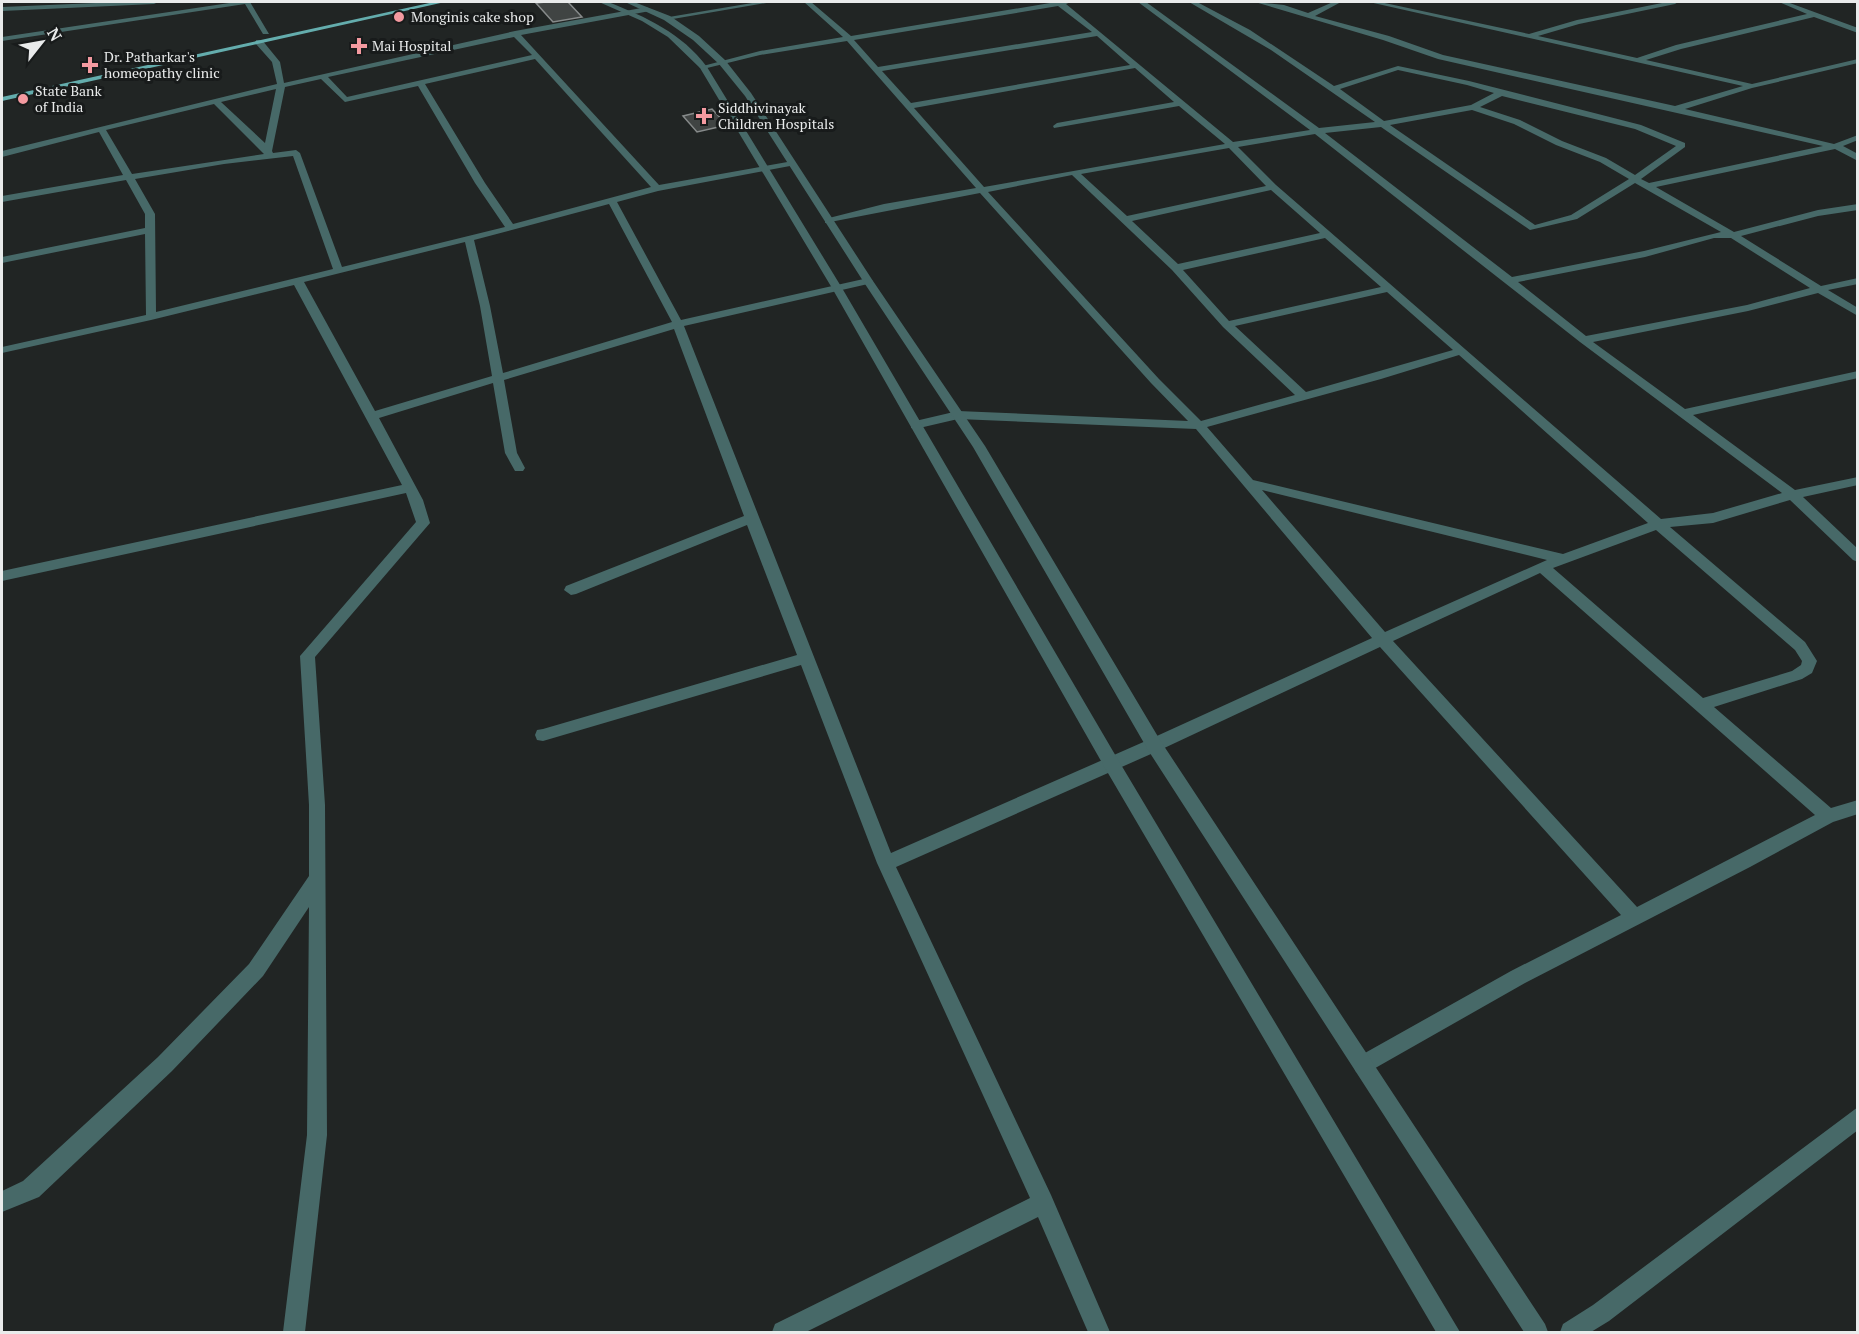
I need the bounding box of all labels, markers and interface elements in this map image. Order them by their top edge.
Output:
place label: Monginis cake shop [411,7,534,26]
marker: Monginis cake shop [392,10,406,24]
north arrow [12,12,72,72]
text: N [42,23,67,45]
place label: Mai Hospital [372,36,451,55]
marker: Mai Hospital [350,37,368,55]
place label: Dr. Patharkar's homeopathy clinic [104,47,220,82]
marker: Dr. Patharkar's homeopathy clinic [81,56,99,74]
place label: State Bank of India [35,81,102,116]
marker: State Bank of India [16,92,30,106]
place label: Siddhivinayak Children Hospitals [718,98,834,133]
marker: Siddhivinayak Children Hospitals [695,107,713,125]

